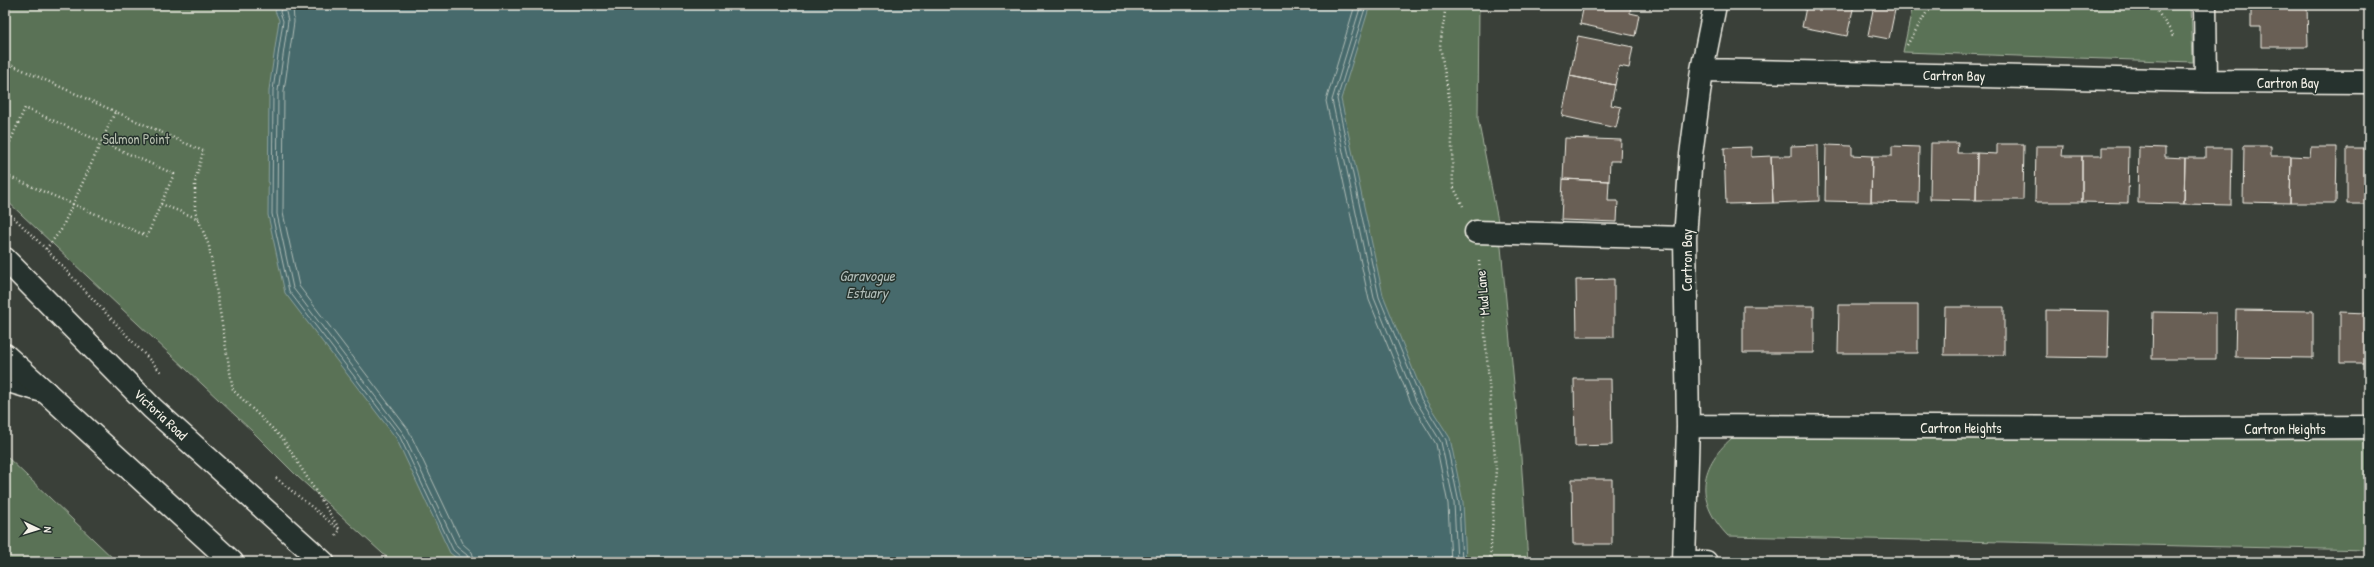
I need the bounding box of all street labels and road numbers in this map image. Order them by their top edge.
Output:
street label: Cartron Bay [1923,65,1985,86]
street label: Cartron Bay [2257,73,2319,93]
street label: Cartron Bay [1677,229,1697,291]
street label: Mud Lane [1471,269,1493,316]
street label: Victoria Road [130,384,192,444]
street label: Cartron Heights [1920,418,2002,438]
street label: Cartron Heights [2244,419,2326,439]

